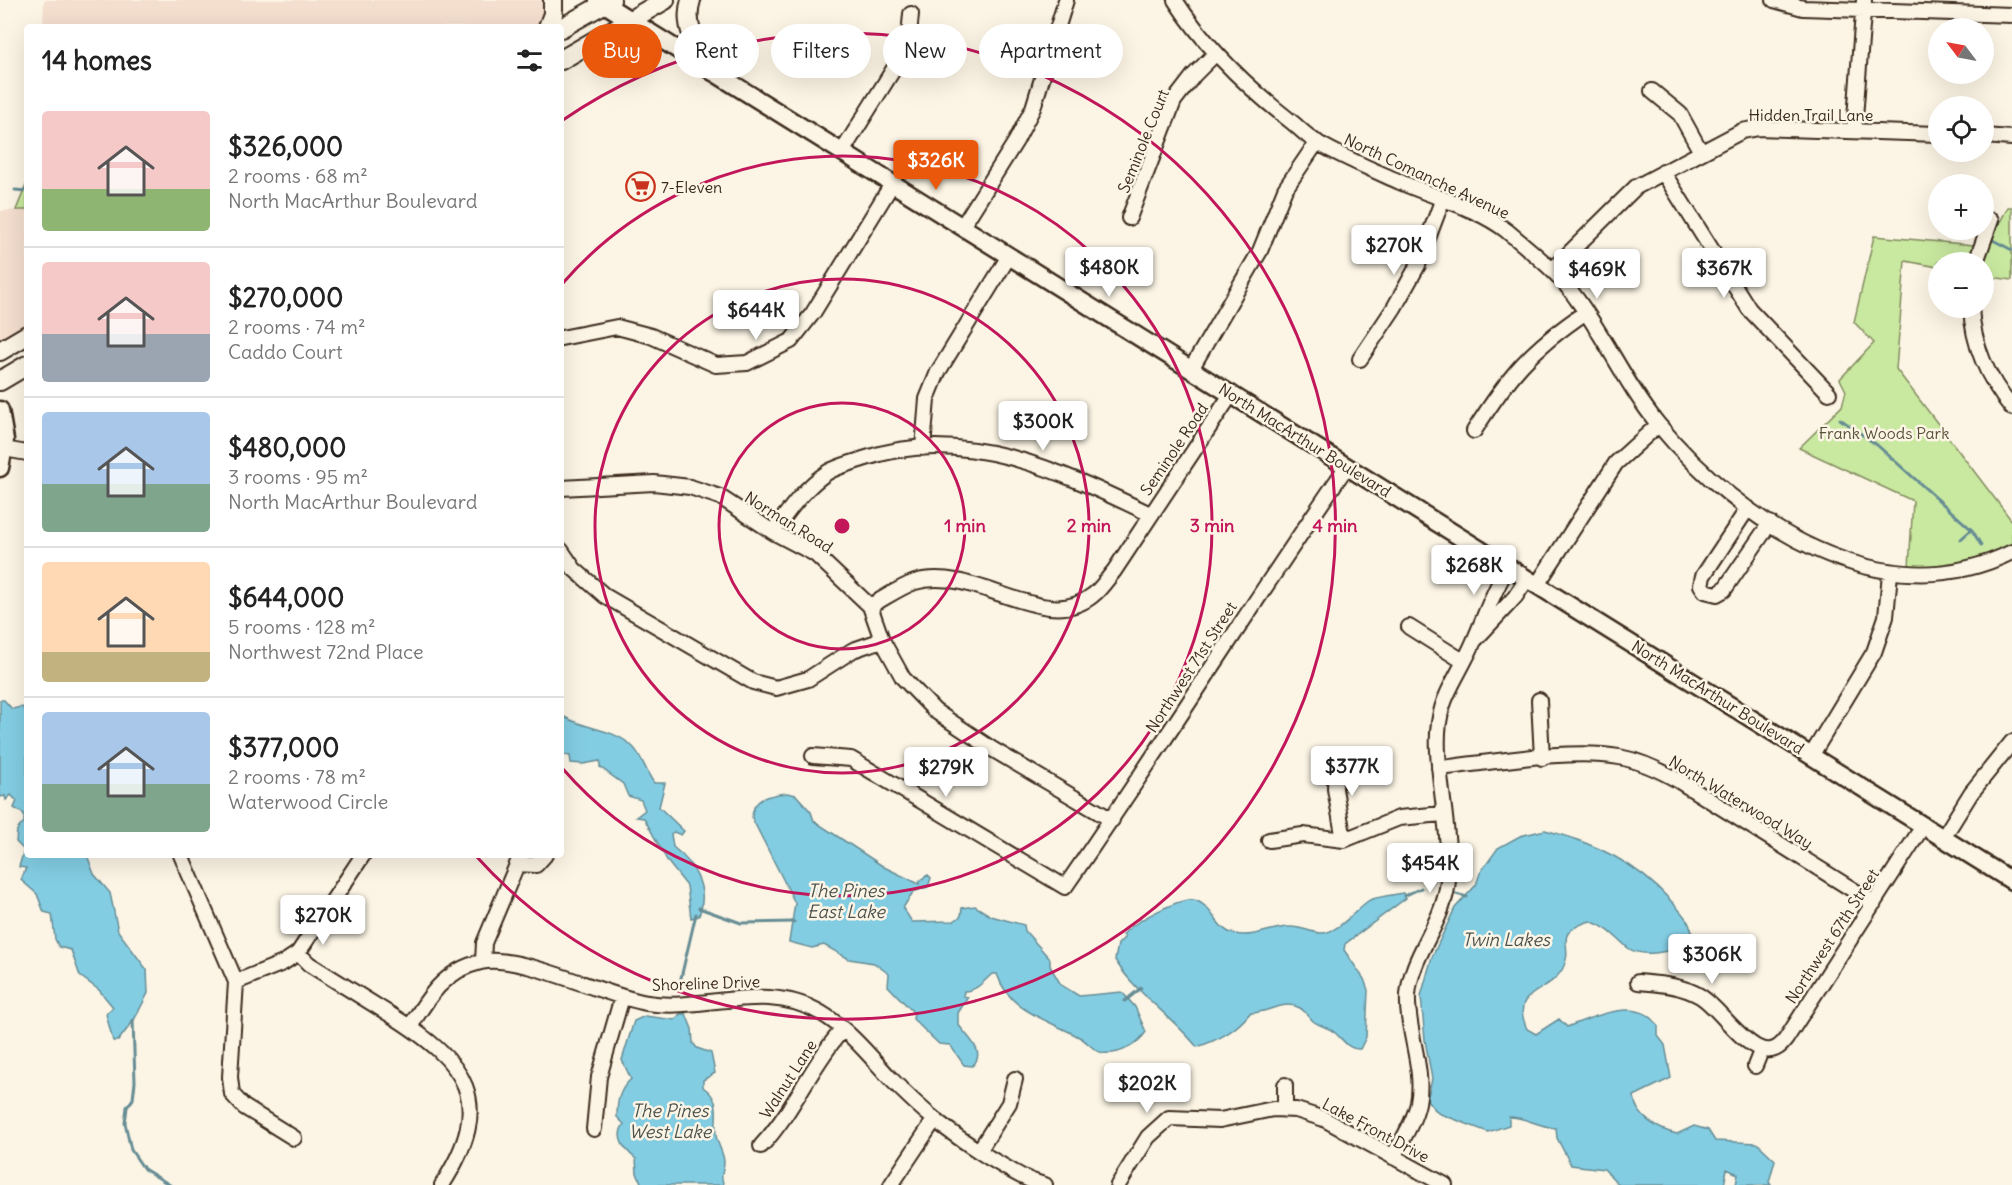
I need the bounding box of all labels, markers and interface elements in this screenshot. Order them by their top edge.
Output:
north arrow [1928,18,1994,84]
map controls [1928,18,1994,318]
chip: Buy [582,24,662,78]
chip: Rent [674,24,759,78]
chip: Filters [771,24,871,78]
chip: New [883,24,967,78]
chip: Apartment [979,24,1123,78]
text: 14 homes [42,44,152,77]
icon: filters [513,44,546,77]
street label: Seminole Court [1113,86,1173,196]
button: locate [1928,96,1994,162]
street label: Hidden Trail Lane [1749,105,1873,125]
street label: North Comanche Avenue [1341,129,1513,223]
text: $326,000 [228,130,343,163]
icon: home [90,135,162,207]
pin: $326K [894,140,978,191]
text: $326K [907,147,965,172]
text: 2 rooms · 68 m² [228,163,368,188]
supermarket icon: 7-Eleven [624,171,656,203]
button: + [1928,174,1994,240]
place label: 7-Eleven [661,177,722,197]
text: North MacArthur Boulevard [228,188,477,213]
pin: $270K [1352,225,1436,276]
text: $270K [1365,232,1423,257]
pin: $480K [1067,247,1151,298]
pin: $367K [1682,248,1766,299]
pin: $469K [1555,249,1639,300]
button: − [1928,252,1994,318]
text: $480K [1079,254,1139,279]
text: $367K [1696,255,1752,280]
text: $469K [1568,256,1626,281]
text: $270,000 [228,281,343,314]
icon: home [90,286,162,358]
pin: $644K [714,290,798,341]
text: $644K [727,297,785,322]
text: 2 rooms · 74 m² [228,314,365,339]
text: Caddo Court [228,339,343,364]
street label: North MacArthur Boulevard [1215,379,1395,501]
street label: Seminole Road [1136,399,1212,499]
pin: $300K [1001,401,1085,452]
text: $300K [1012,408,1074,433]
park label: Frank Woods Park [1819,423,1949,443]
text: $480,000 [228,431,346,464]
icon: home [90,436,162,508]
text: 3 rooms · 95 m² [228,464,368,489]
street label: Norman Road [741,487,837,557]
text: North MacArthur Boulevard [228,489,477,514]
text: 1 min [944,514,986,537]
text: 2 min [1067,514,1112,537]
text: 3 min [1190,514,1235,537]
text: 4 min [1313,514,1358,537]
centre of rings [832,516,852,536]
pin: $268K [1432,545,1516,596]
text: $268K [1445,552,1503,577]
text: $644,000 [228,581,344,614]
icon: home [90,586,162,658]
street label: Northwest 71st Street [1141,597,1241,736]
text: 5 rooms · 128 m² [228,614,376,639]
street label: North MacArthur Boulevard [1628,636,1808,758]
text: Northwest 72nd Place [228,639,424,664]
text: $377,000 [228,731,339,764]
icon: home [90,736,162,808]
pin: $377K [1310,746,1394,797]
pin: $279K [904,747,988,798]
street label: North Waterwood Way [1665,751,1817,853]
text: $377K [1325,753,1379,778]
text: $279K [918,754,974,779]
text: 2 rooms · 78 m² [228,764,366,789]
text: Waterwood Circle [228,789,388,814]
pin: $454K [1388,843,1472,894]
text: $454K [1401,850,1459,875]
street label: Northwest 67th Street [1781,864,1883,1007]
water label: The Pines East Lake [807,879,886,923]
pin: $270K [281,895,365,946]
text: $270K [294,902,352,927]
water label: Twin Lakes [1462,928,1552,951]
pin: $306K [1670,934,1754,985]
text: $306K [1682,941,1742,966]
street label: Shoreline Drive [651,971,761,995]
street label: Walnut Lane [755,1036,821,1122]
pin: $202K [1105,1063,1189,1114]
text: $202K [1118,1070,1176,1095]
street label: Lake Front Drive [1319,1093,1433,1167]
water label: The Pines West Lake [629,1099,713,1143]

